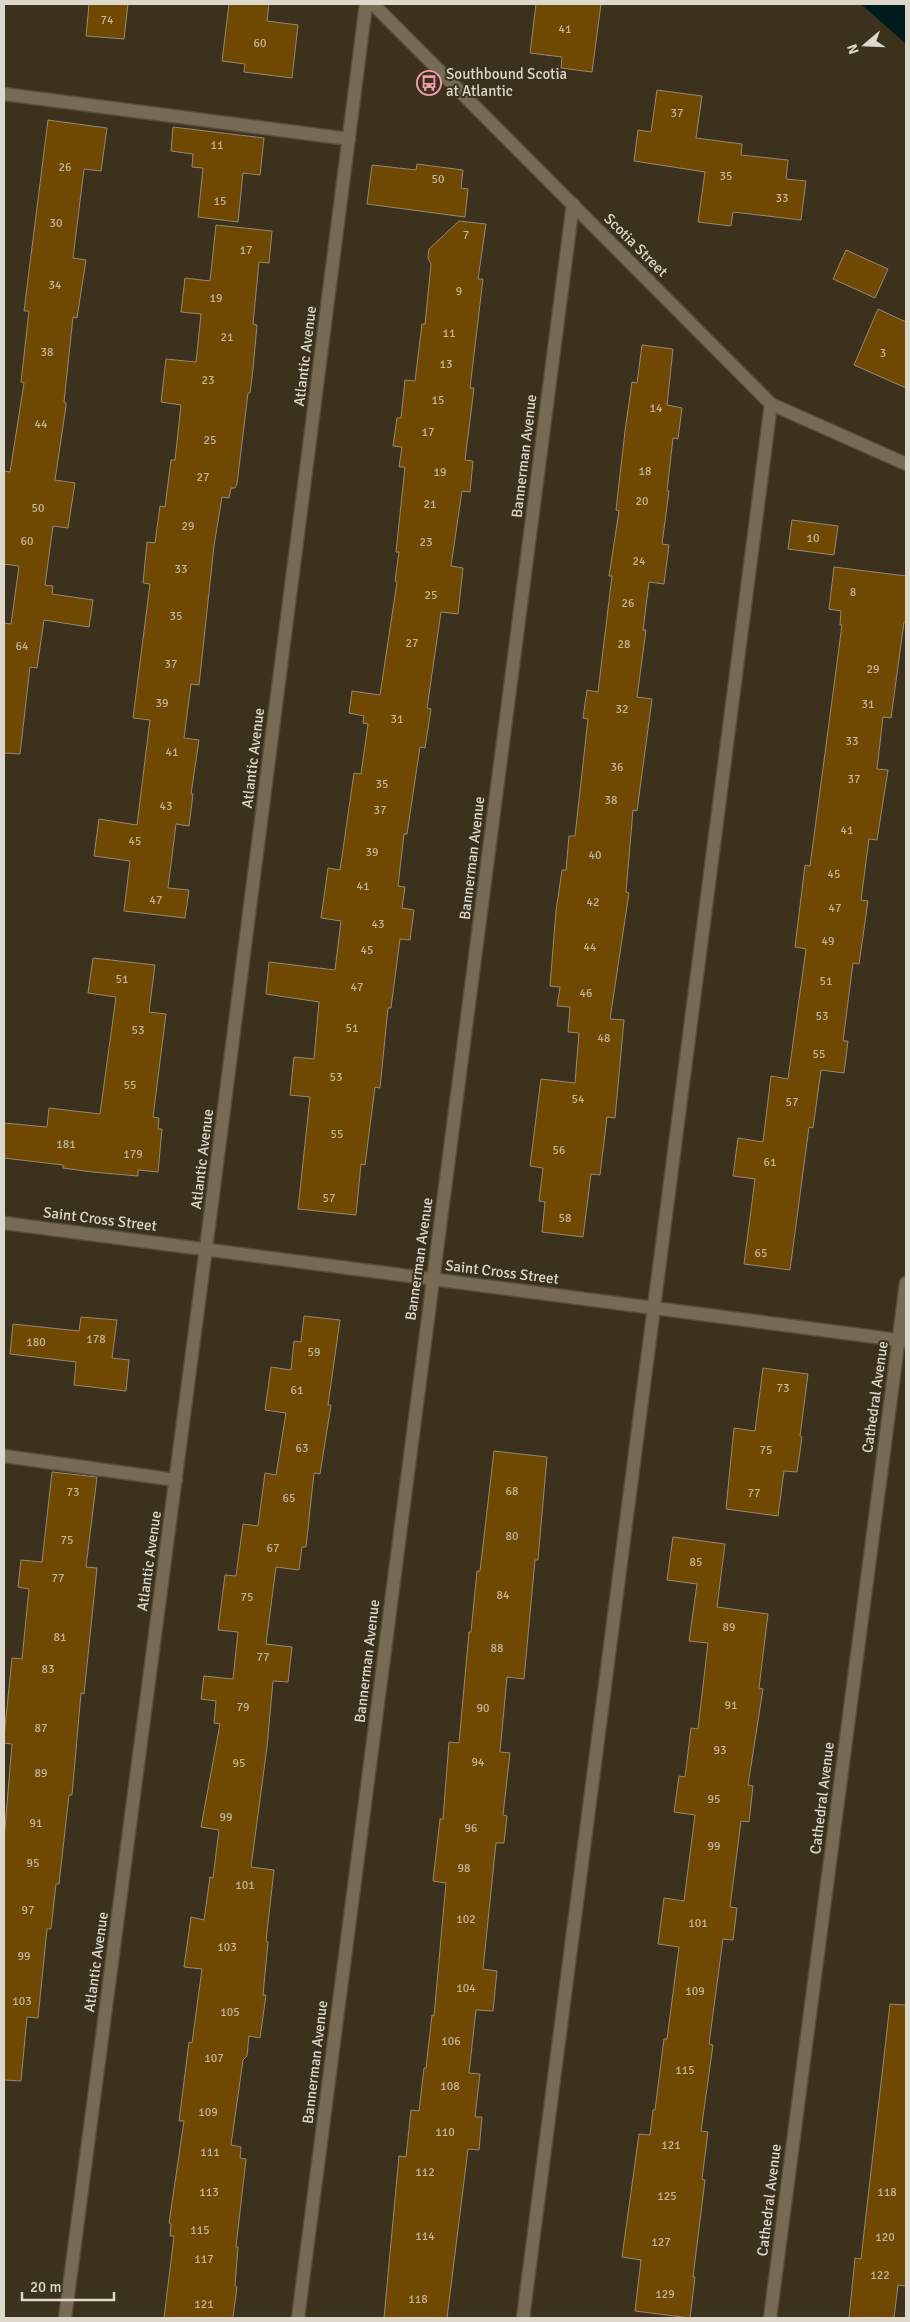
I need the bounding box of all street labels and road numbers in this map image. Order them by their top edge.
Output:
street label: Scotia Street [601,210,671,280]
street label: Atlantic Avenue [290,305,320,407]
street label: Bannerman Avenue [508,393,540,519]
street label: Atlantic Avenue [238,707,268,809]
street label: Bannerman Avenue [456,795,488,921]
street label: Atlantic Avenue [187,1108,217,1210]
street label: Bannerman Avenue [401,1196,437,1322]
street label: Saint Cross Street [42,1203,158,1235]
street label: Saint Cross Street [444,1256,560,1288]
street label: Cathedral Avenue [858,1340,892,1454]
street label: Atlantic Avenue [133,1510,165,1612]
street label: Bannerman Avenue [351,1598,383,1724]
street label: Cathedral Avenue [806,1741,838,1855]
street label: Atlantic Avenue [80,1911,112,2013]
street label: Bannerman Avenue [299,1999,331,2125]
street label: Cathedral Avenue [753,2143,785,2257]

